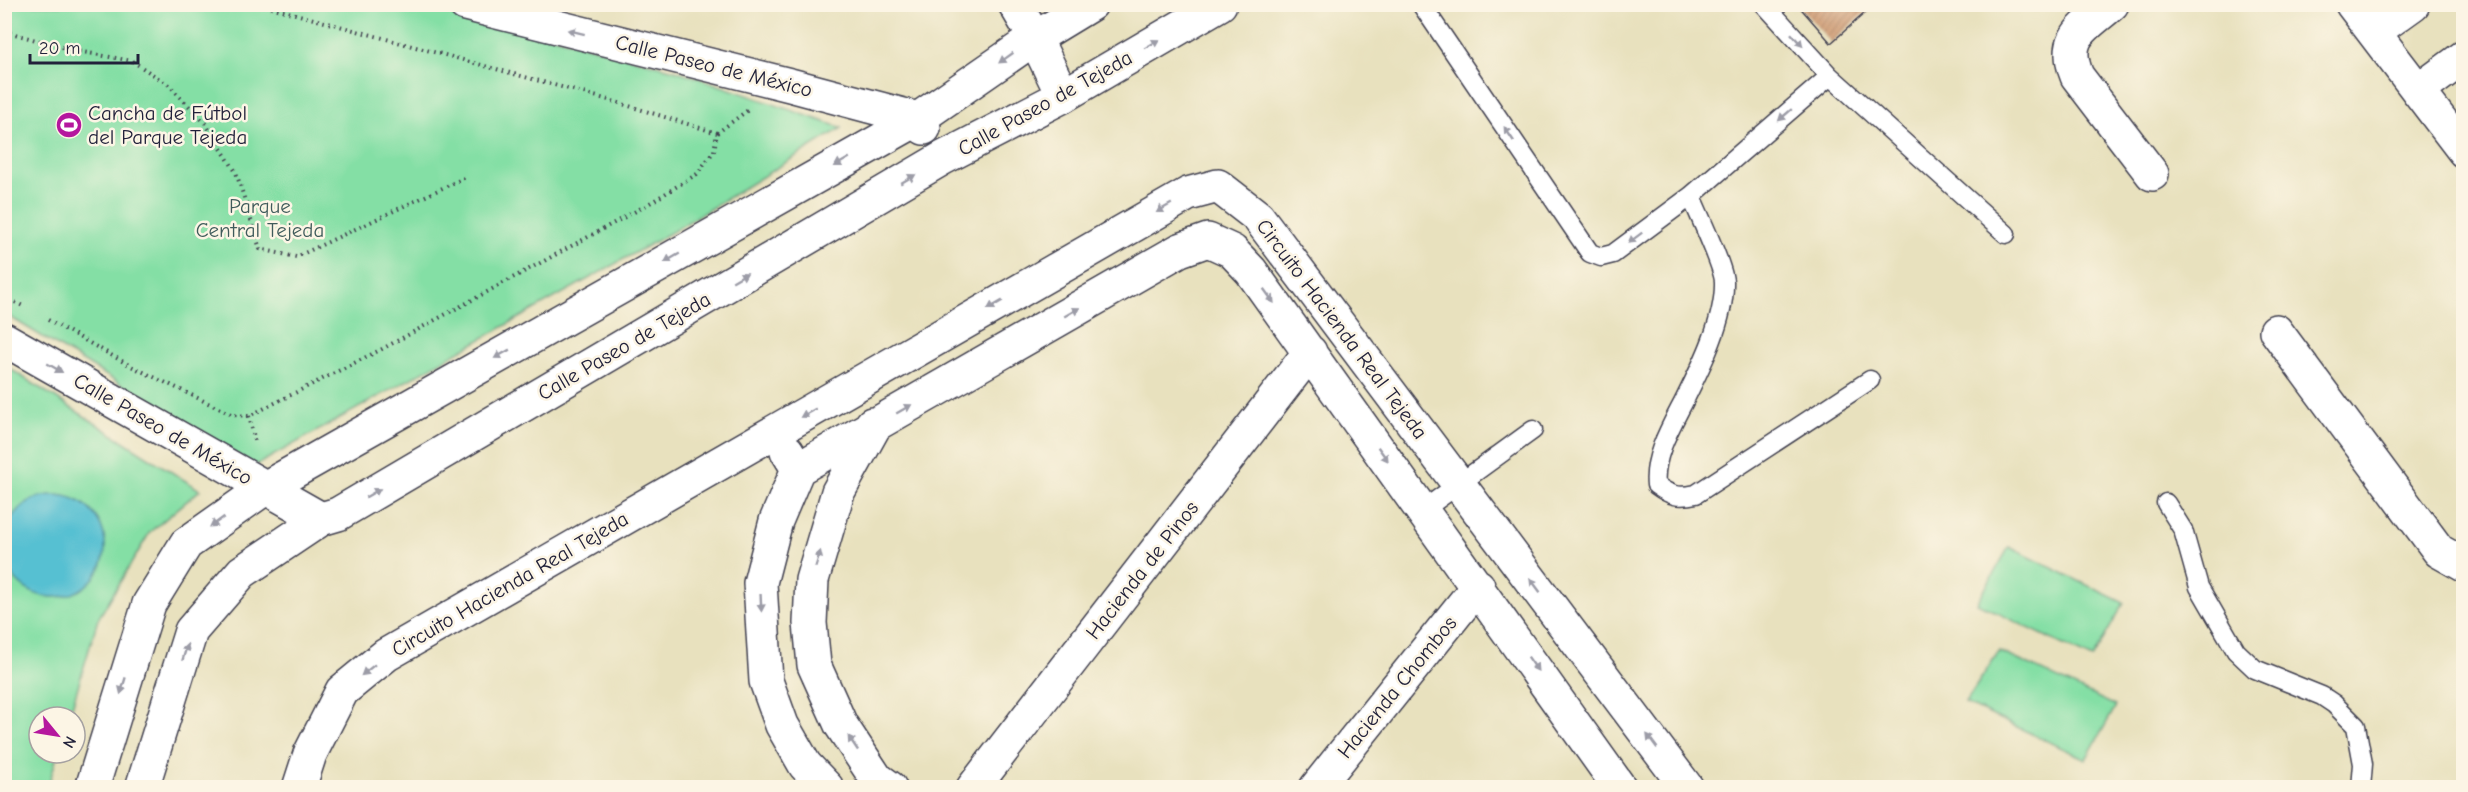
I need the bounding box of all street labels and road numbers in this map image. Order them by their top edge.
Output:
street label: Calle Paseo de México [613,30,815,102]
street label: Calle Paseo de Tejeda [954,45,1136,161]
street label: Circuito Hacienda Real Tejeda [1251,214,1433,444]
street label: Calle Paseo de Tejeda [533,287,715,405]
street label: Calle Paseo de México [69,368,257,490]
street label: Hacienda de Pinos [1081,496,1203,644]
street label: Circuito Hacienda Real Tejeda [388,506,632,662]
street label: Hacienda Chombos [1332,611,1462,763]

